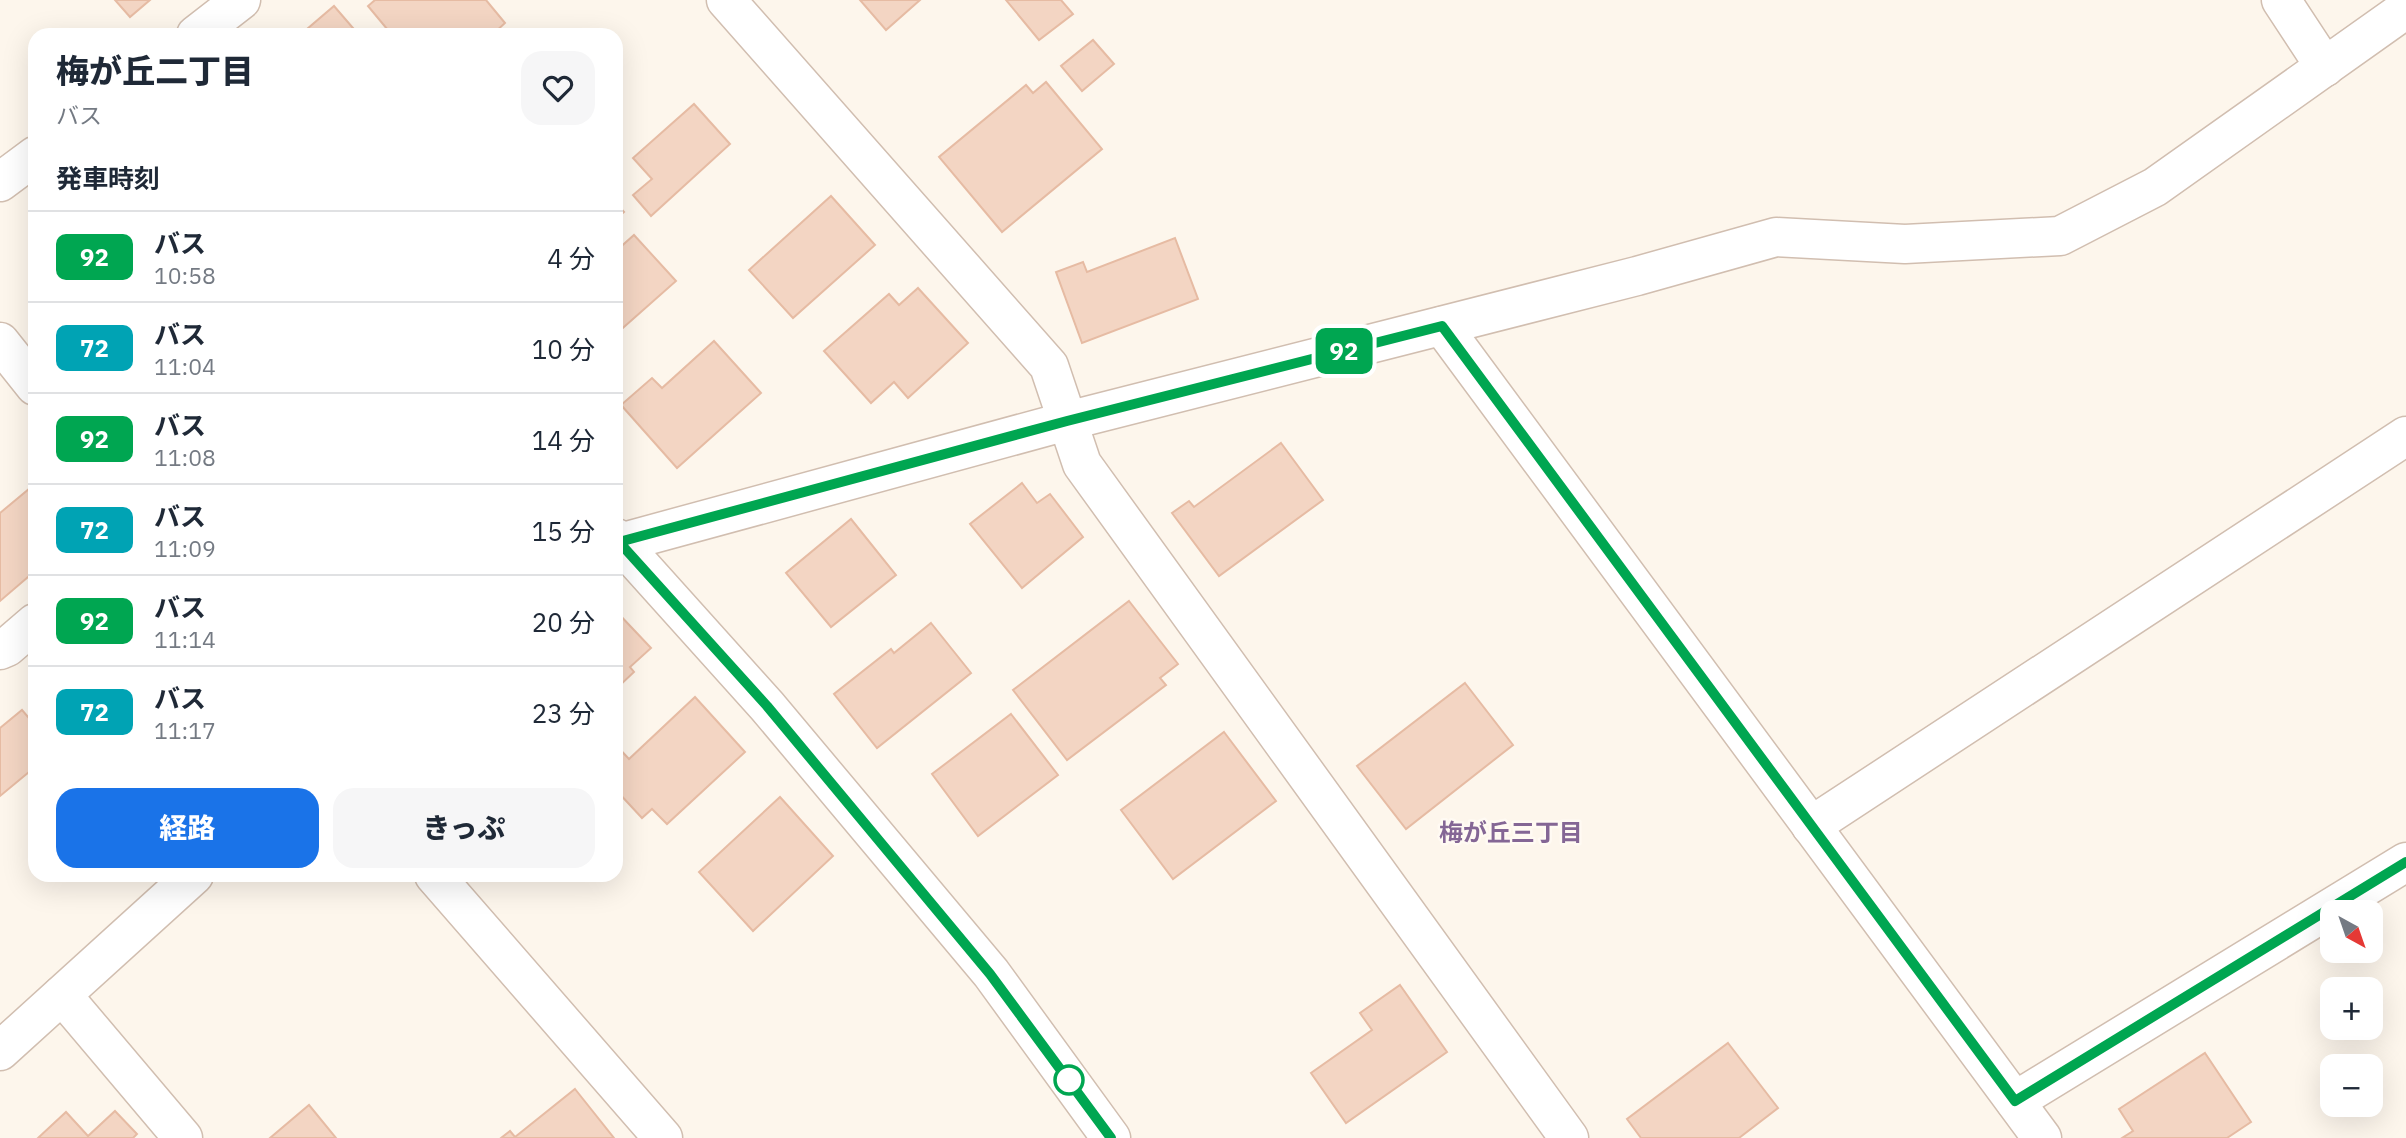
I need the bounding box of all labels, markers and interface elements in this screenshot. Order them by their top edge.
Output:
text: 梅が丘二丁目 [56,49,254,92]
button: heart [521,51,595,125]
text: バス [56,100,102,130]
text: 発車時刻 [56,161,160,195]
text: バス [154,226,206,260]
text: 92 [80,241,109,273]
text: 4 分 [547,241,595,275]
text: 10:58 [154,260,216,290]
text: バス [154,317,206,351]
line badge: 92 [1312,328,1376,374]
text: 72 [80,332,109,364]
text: 10 分 [532,332,595,366]
text: 92 [1330,335,1358,367]
text: 11:04 [154,351,216,381]
text: バス [154,408,206,442]
text: 92 [80,423,109,455]
text: 14 分 [532,423,595,457]
text: 11:08 [154,442,216,472]
text: バス [154,499,206,533]
text: 72 [80,514,109,546]
text: 15 分 [532,514,595,548]
text: 11:09 [154,533,216,563]
text: バス [154,590,206,624]
text: 92 [80,605,109,637]
text: 20 分 [532,605,595,639]
text: 11:14 [154,624,216,654]
text: バス [154,681,206,715]
text: 72 [80,696,109,728]
text: 23 分 [532,696,595,730]
text: 11:17 [154,715,216,745]
button: 経路 [56,788,319,868]
button: きっぷ [333,788,595,868]
district label: 梅が丘三丁目 [1439,816,1583,848]
north arrow [2320,900,2384,962]
map controls [2320,900,2383,1117]
button: + [2320,977,2383,1040]
button: − [2320,1054,2383,1117]
unlabelled marker [1054,1065,1084,1095]

